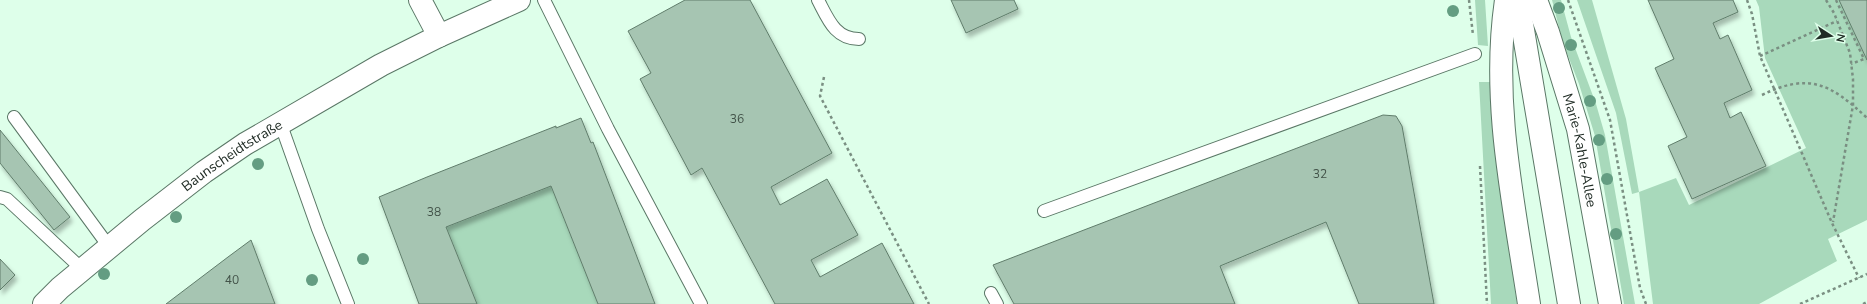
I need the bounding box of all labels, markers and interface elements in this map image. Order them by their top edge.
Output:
north arrow [1811,16,1851,56]
text: N [1832,32,1848,44]
street label: Marie-Kahle-Allee [1558,91,1602,209]
house number: 36 [730,111,744,127]
street label: Baunscheidtstraße [177,115,286,196]
house number: 32 [1313,166,1327,182]
house number: 38 [427,204,441,220]
house number: 40 [225,272,239,288]

